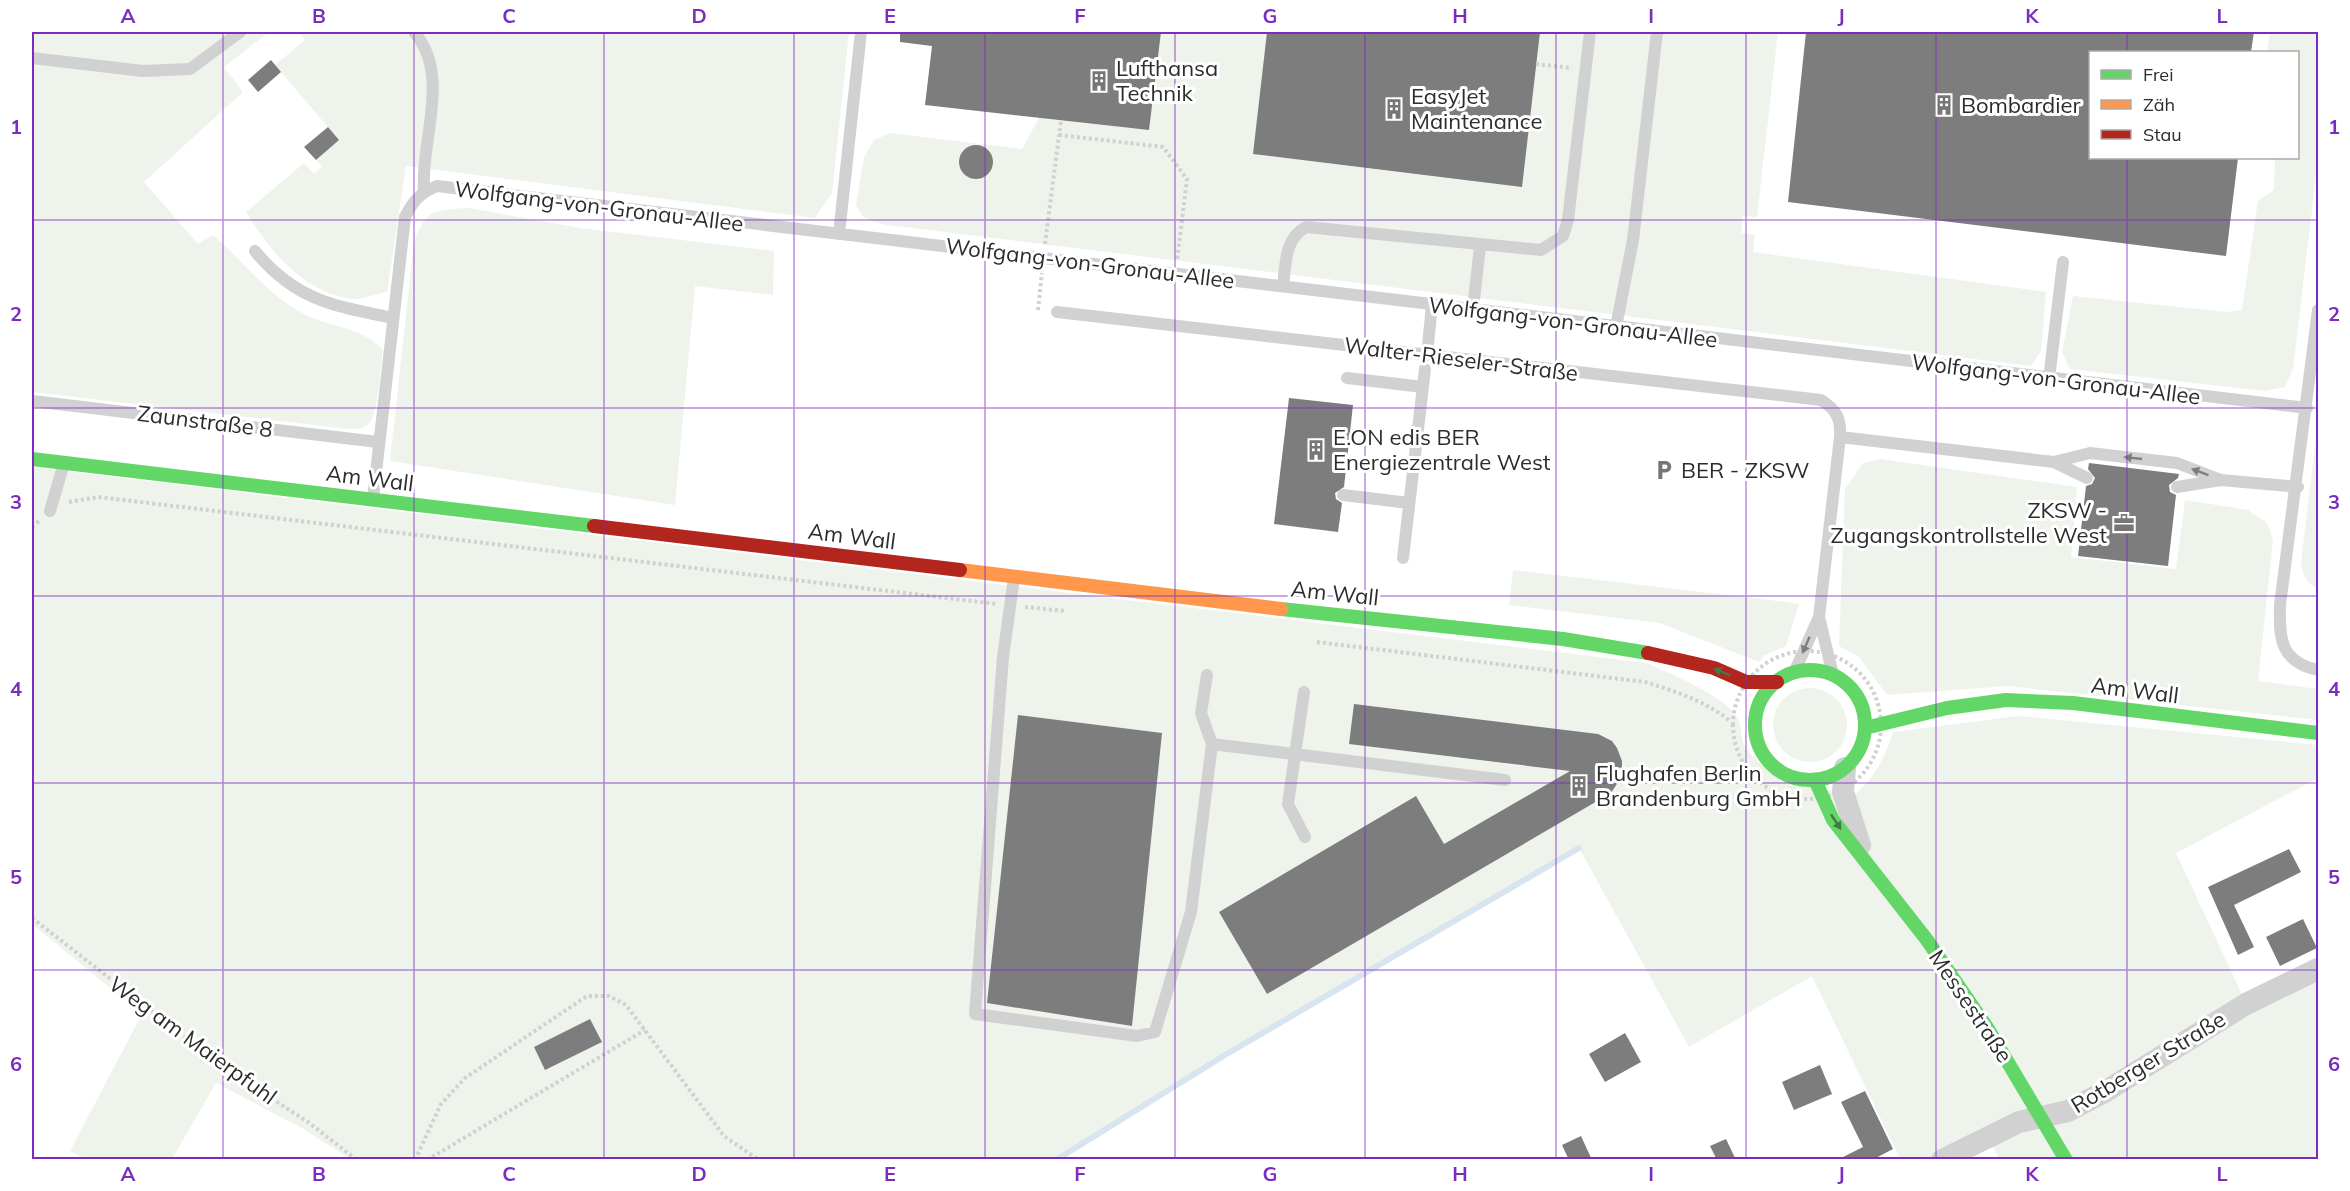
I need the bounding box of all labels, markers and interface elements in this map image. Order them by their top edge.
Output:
text: A [121,3,136,28]
text: B [312,3,326,28]
text: C [502,3,516,28]
text: D [691,3,707,28]
text: E [884,3,896,28]
text: F [1074,3,1086,28]
text: G [1263,3,1277,28]
text: H [1452,3,1468,28]
text: I [1648,3,1654,28]
text: J [1837,3,1845,28]
text: K [2025,3,2039,28]
text: L [2216,3,2228,28]
legend [2089,51,2299,159]
place label: Lufthansa Technik [1116,54,1218,107]
text: Frei [2143,63,2173,86]
building icon: Lufthansa Technik [1087,69,1111,93]
place label: EasyJet Maintenance [1411,82,1542,135]
place label: Bombardier [1961,91,2080,119]
building icon: Bombardier [1932,93,1956,117]
text: Zäh [2143,93,2175,116]
building icon: EasyJet Maintenance [1382,97,1406,121]
text: 1 [10,114,22,139]
text: 1 [2328,114,2340,139]
text: Stau [2143,123,2182,146]
street label: Wolfgang-von-Gronau-Allee [453,174,745,238]
street label: Wolfgang-von-Gronau-Allee [944,231,1236,295]
street label: Wolfgang-von-Gronau-Allee [1427,290,1719,354]
text: 2 [10,301,22,326]
text: 2 [2328,301,2340,326]
street label: Walter-Rieseler-Straße [1342,331,1580,387]
street label: Wolfgang-von-Gronau-Allee [1910,347,2202,411]
street label: Zaunstraße 8 [136,399,274,443]
place label: E.ON edis BER Energiezentrale West [1333,423,1551,476]
building icon: E.ON edis BER Energiezentrale West [1304,438,1328,462]
one-way arrow [2124,453,2143,463]
place label: BER - ZKSW [1681,456,1809,484]
parking icon: BER - ZKSW [1652,458,1676,482]
street label: Am Wall [325,459,415,497]
one-way arrow [2191,466,2209,476]
text: 3 [10,489,22,514]
text: 3 [2328,489,2340,514]
place label: ZKSW - Zugangskontrollstelle West [1831,496,2107,549]
office icon: ZKSW - Zugangskontrollstelle West [2112,511,2136,535]
street label: Am Wall [807,517,897,555]
street label: Am Wall [1290,574,1380,612]
one-way arrow [1802,636,1811,653]
one-way arrow [1713,667,1731,677]
street label: Am Wall [2090,671,2180,709]
text: 4 [10,676,22,701]
text: 4 [2328,676,2340,701]
place label: Flughafen Berlin Brandenburg GmbH [1596,759,1801,812]
building icon: Flughafen Berlin Brandenburg GmbH [1567,774,1591,798]
one-way arrow [1830,814,1842,830]
text: 5 [10,864,22,889]
text: 5 [2328,864,2340,889]
street label: Messestraße [1923,944,2019,1068]
street label: Weg am Maierpfuhl [103,970,283,1110]
street label: Rotberger Straße [2066,1005,2230,1119]
text: 6 [10,1051,22,1076]
text: 6 [2328,1051,2340,1076]
text: A [121,1161,136,1186]
text: B [312,1161,326,1186]
text: C [502,1161,516,1186]
text: D [691,1161,707,1186]
text: E [884,1161,896,1186]
text: F [1074,1161,1086,1186]
text: G [1263,1161,1277,1186]
text: H [1452,1161,1468,1186]
text: I [1648,1161,1654,1186]
text: J [1837,1161,1845,1186]
text: K [2025,1161,2039,1186]
text: L [2216,1161,2228,1186]

